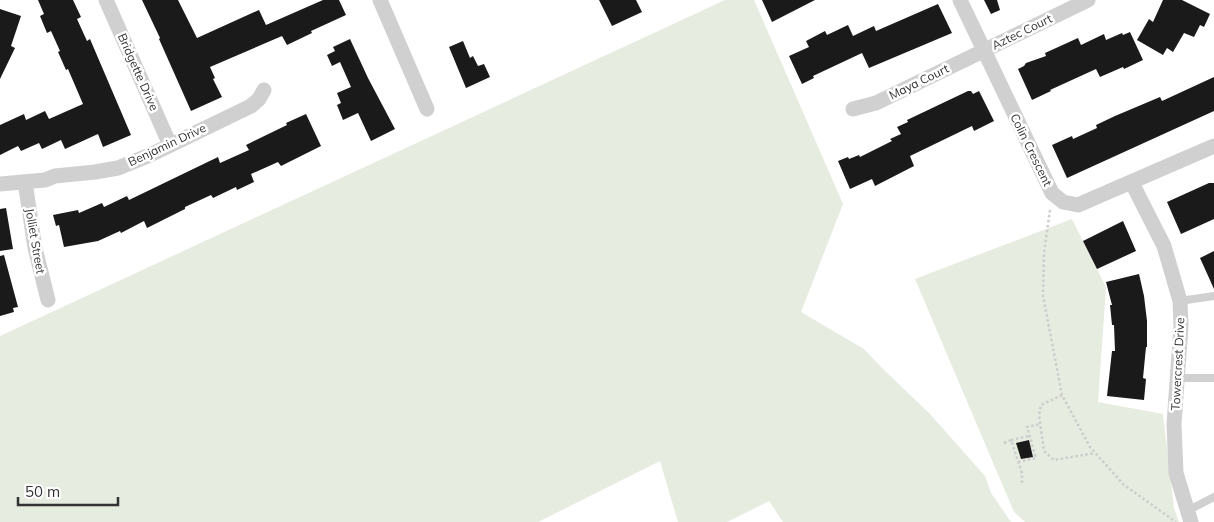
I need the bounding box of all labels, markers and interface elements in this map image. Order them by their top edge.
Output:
street label: Aztec Court [989,11,1054,53]
street label: Bridgette Drive [115,31,162,113]
street label: Maya Court [887,61,951,102]
street label: Colin Crescent [1007,111,1056,189]
street label: Benjamin Drive [125,120,208,169]
street label: Jolliet Street [22,207,49,275]
street label: Towercrest Drive [1168,317,1187,411]
scale bar [18,474,118,506]
text: 50 m [25,482,60,501]

